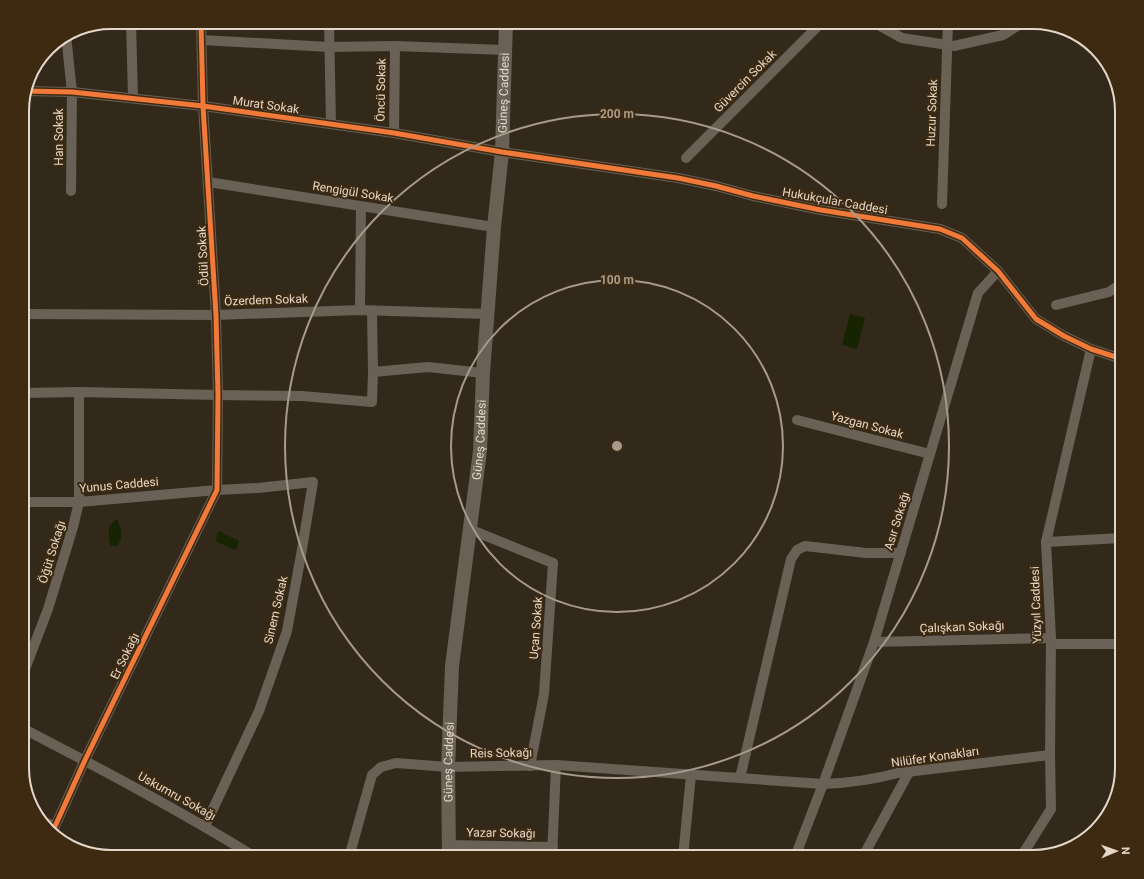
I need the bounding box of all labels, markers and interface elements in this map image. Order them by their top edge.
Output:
street label: Güvercin Sokak [711,46,780,115]
street label: Güneş Caddesi [496,52,512,133]
street label: Öncü Sokak [372,57,389,122]
street label: Huzur Sokak [924,78,940,147]
street label: Murat Sokak [232,93,301,117]
street label: Han Sokak [52,107,66,166]
text: 200 m [600,107,634,121]
street label: Rengigül Sokak [311,179,395,205]
street label: Hukukçular Caddesi [781,185,889,217]
street label: Ödül Sokak [193,225,212,286]
text: 100 m [600,273,634,287]
street label: Özerdem Sokak [224,291,309,308]
street label: Güneş Caddesi [469,399,489,481]
street label: Yazgan Sokak [829,409,906,442]
centre of rings [610,439,624,453]
street label: Yunus Caddesi [79,475,159,495]
street label: Asır Sokağı [881,490,913,552]
street label: Öğüt Sokağı [35,519,68,585]
street label: Yüzyıl Caddesi [1028,566,1044,644]
street label: Sinem Sokak [261,574,291,645]
street label: Uçan Sokak [527,595,545,660]
street label: Çalışkan Sokağı [919,619,1005,635]
street label: Er Sokağı [108,630,142,682]
street label: Güneş Caddesi [441,721,457,802]
street label: Nilüfer Konakları [890,744,980,770]
street label: Reis Sokağı [470,745,532,761]
street label: Uskumru Sokağı [135,769,219,823]
street label: Yazar Sokağı [466,825,536,841]
north arrow [1096,831,1136,871]
text: N [1119,847,1132,855]

